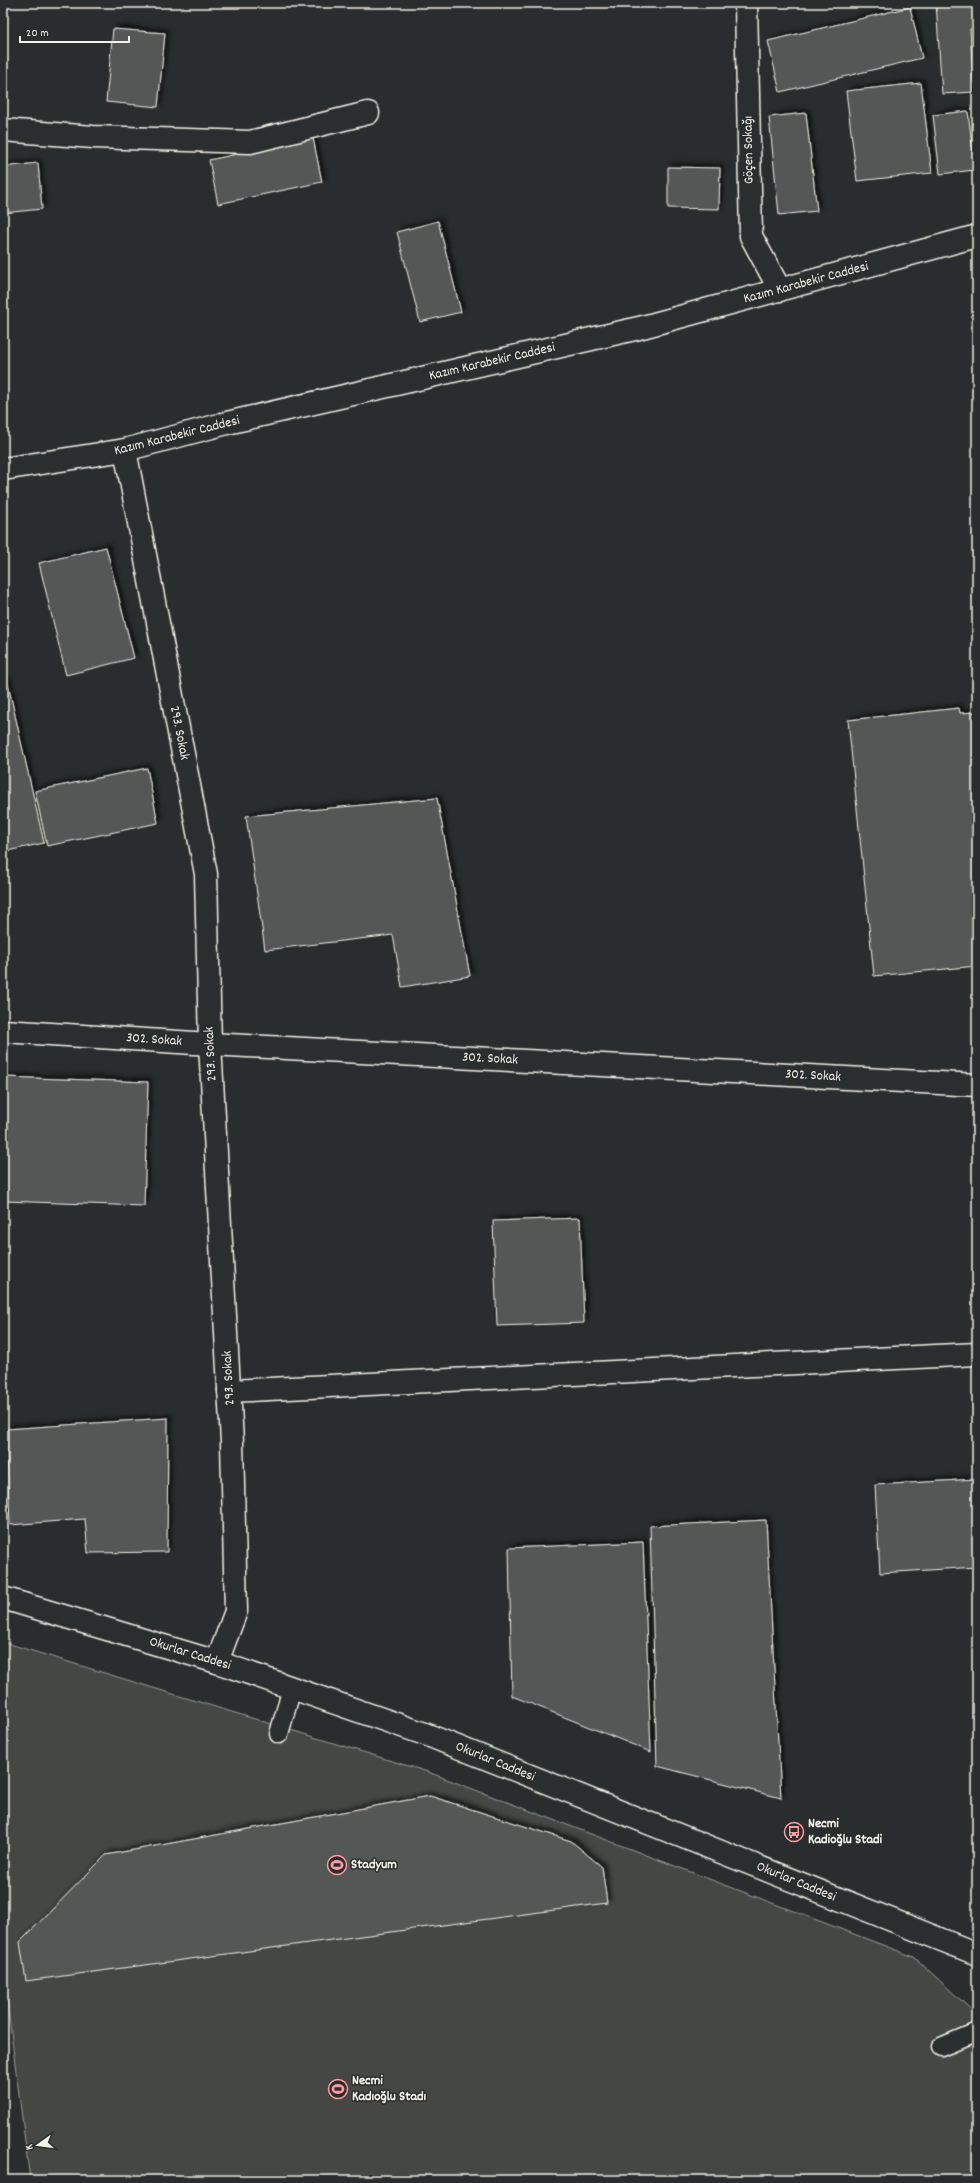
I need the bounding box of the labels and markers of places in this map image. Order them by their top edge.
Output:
place label: Necmi Kadioğlu Stadi [808,1814,883,1850]
bus stop icon: Necmi Kadioğlu Stadi [783,1821,805,1843]
sports icon: Stadyum [326,1854,348,1876]
place label: Stadyum [351,1855,397,1875]
place label: Necmi Kadıoğlu Stadı [352,2071,427,2107]
sports icon: Necmi Kadıoğlu Stadı [327,2078,349,2100]

